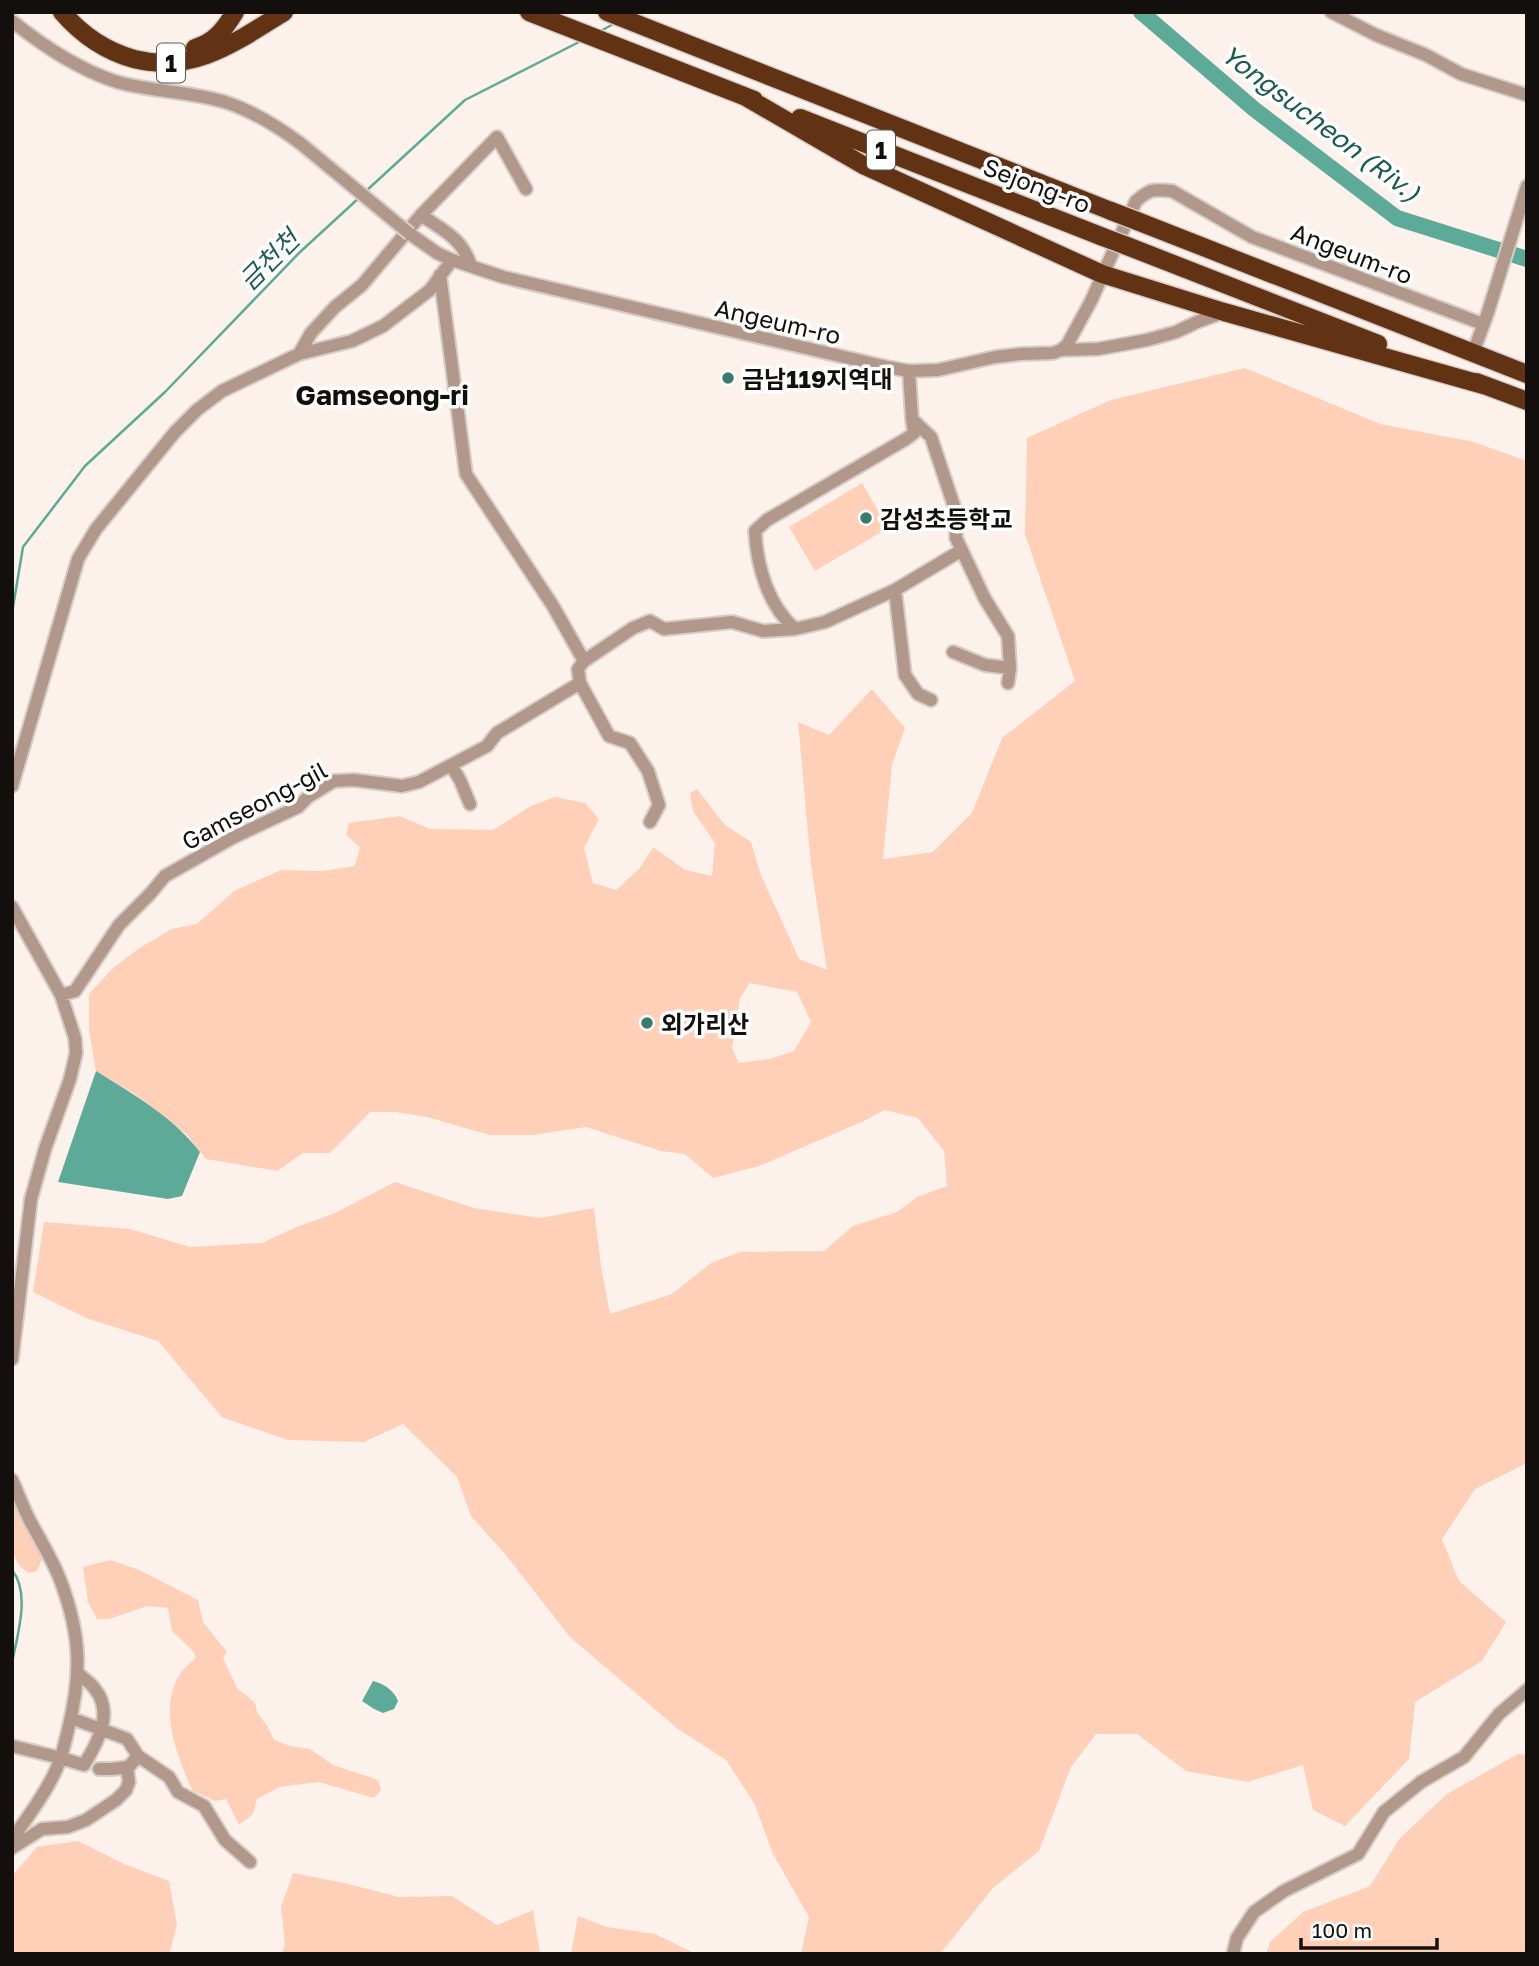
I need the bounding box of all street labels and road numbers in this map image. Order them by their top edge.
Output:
road number: 1 [157,44,185,82]
road number: 1 [867,130,895,169]
street label: Sejong-ro [979,151,1095,219]
street label: Angeum-ro [1287,217,1417,289]
street label: Angeum-ro [712,292,844,350]
street label: Gamseong-gil [176,755,332,855]

